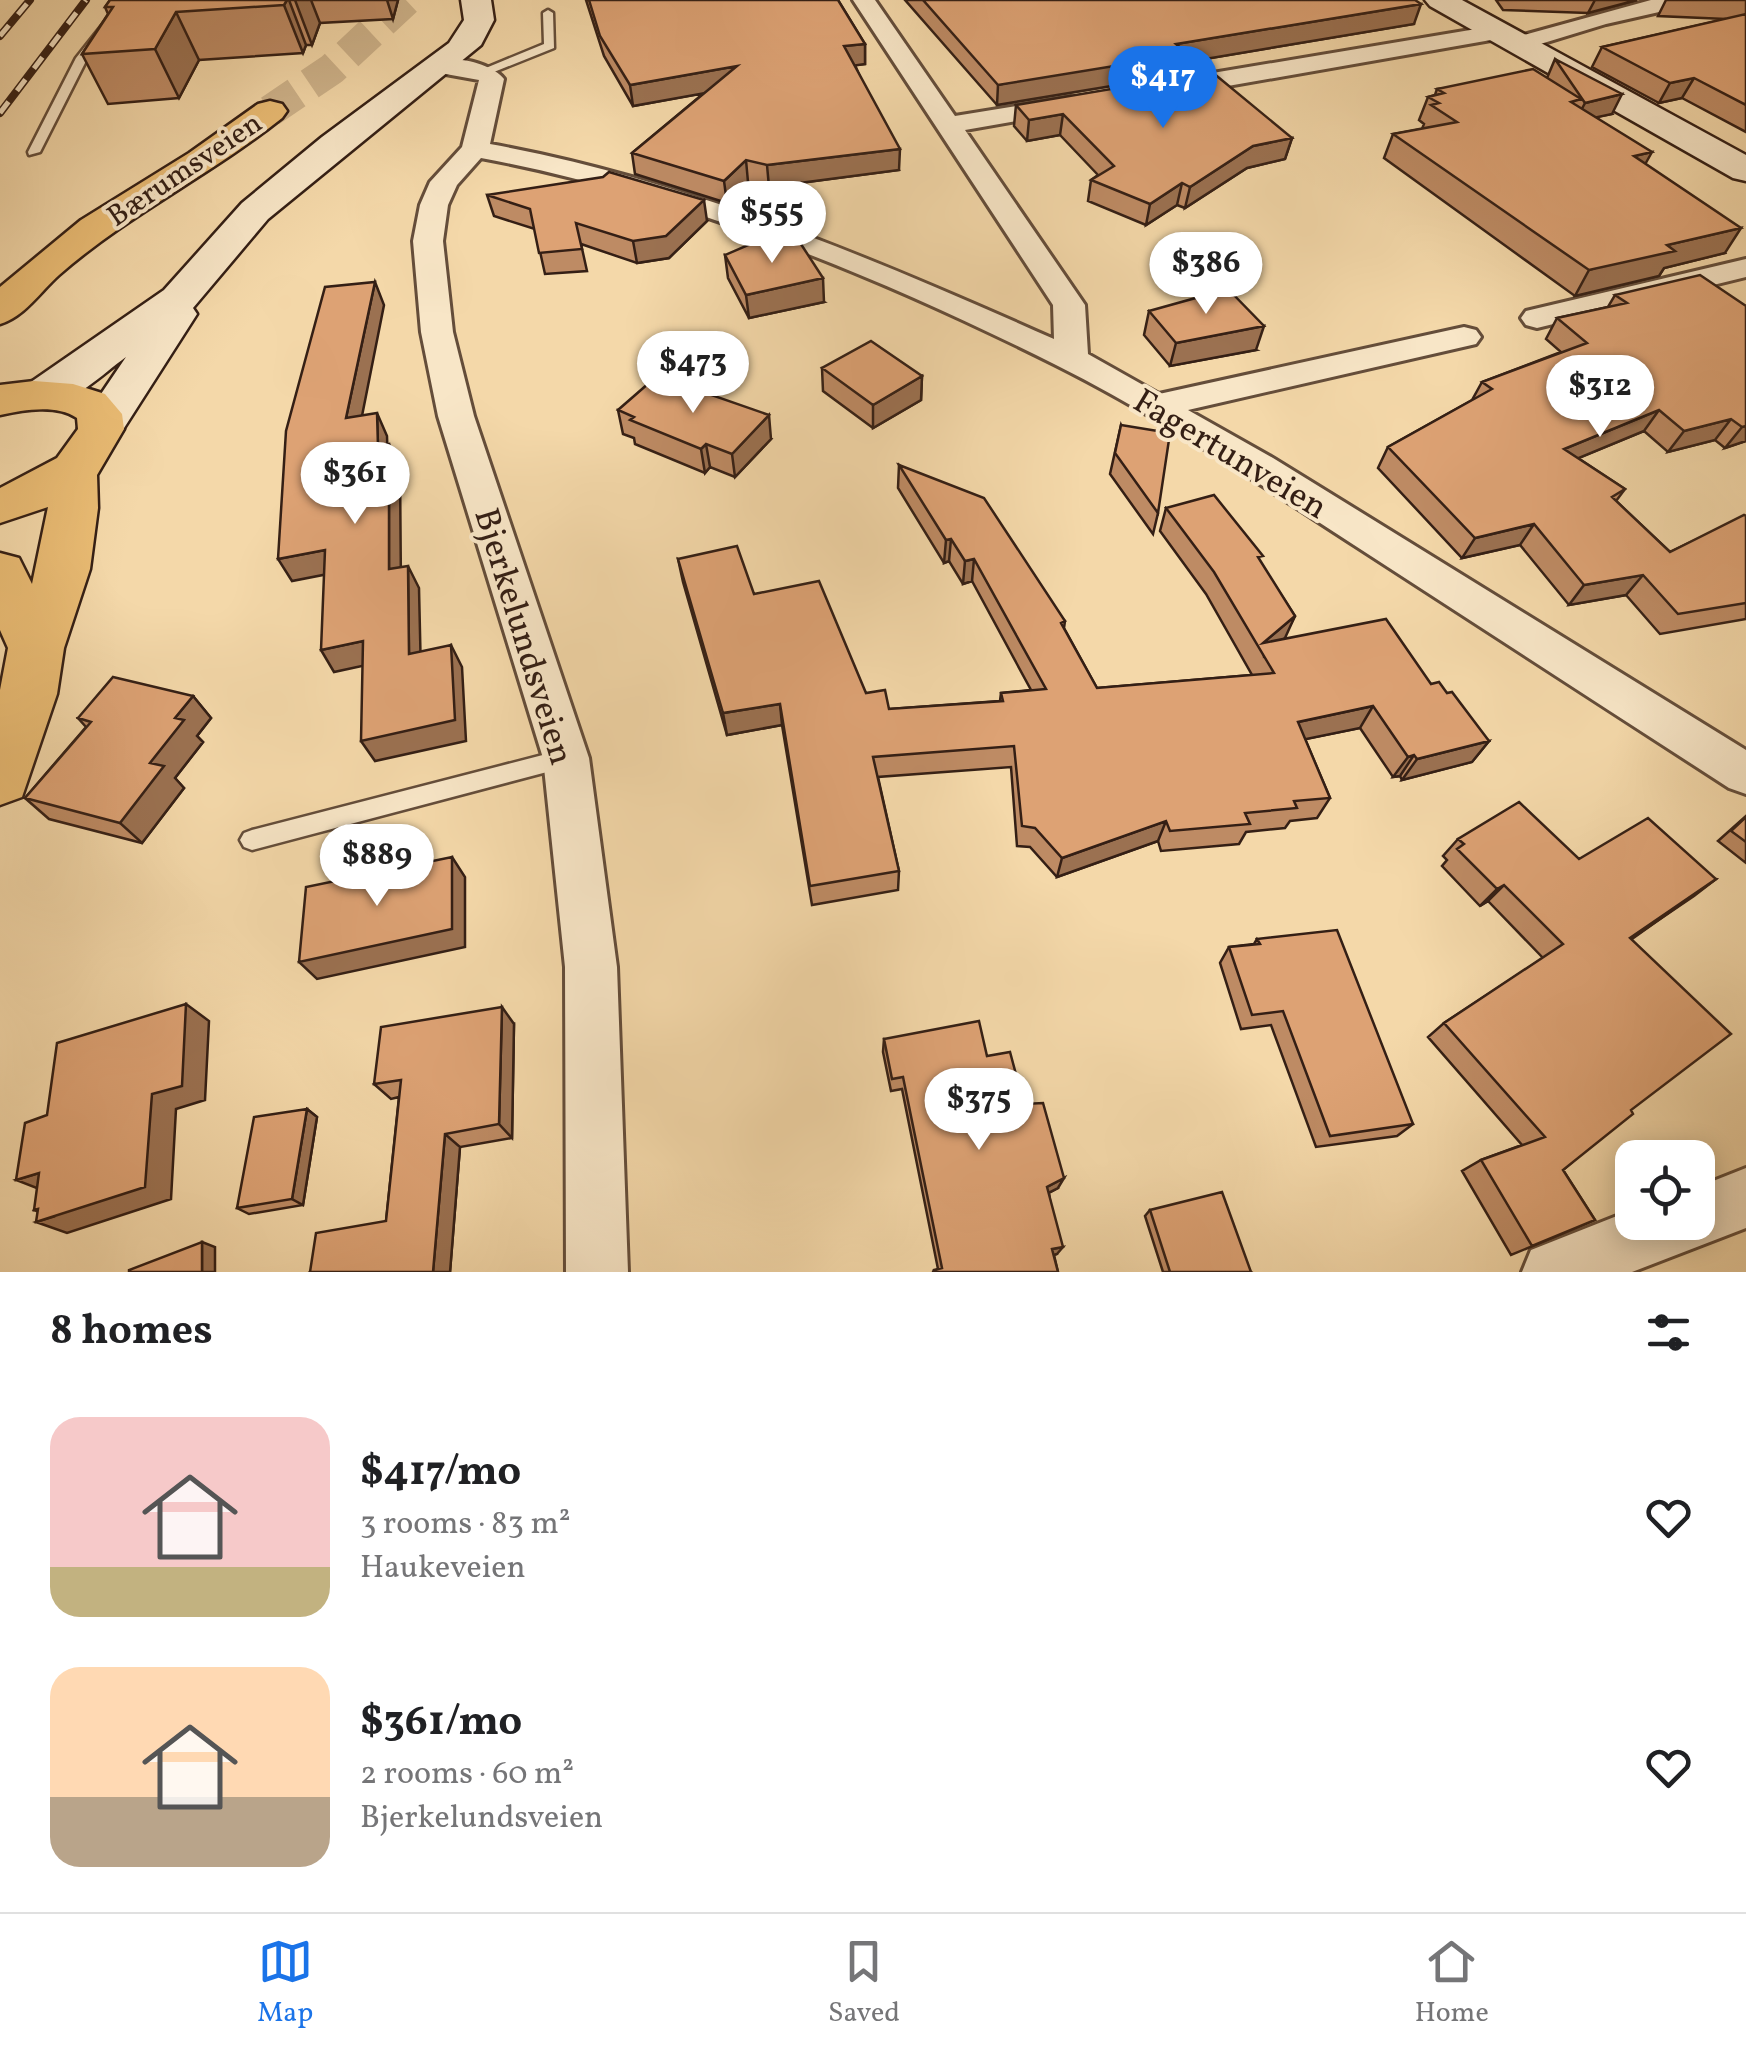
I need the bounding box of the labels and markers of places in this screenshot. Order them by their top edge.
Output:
pin: $417 [1104,46,1222,131]
pin: $555 [713,181,831,266]
pin: $386 [1147,232,1265,317]
pin: $473 [634,331,752,416]
pin: $312 [1541,355,1659,440]
pin: $361 [296,442,414,527]
pin: $889 [318,824,436,909]
pin: $375 [920,1068,1038,1153]

